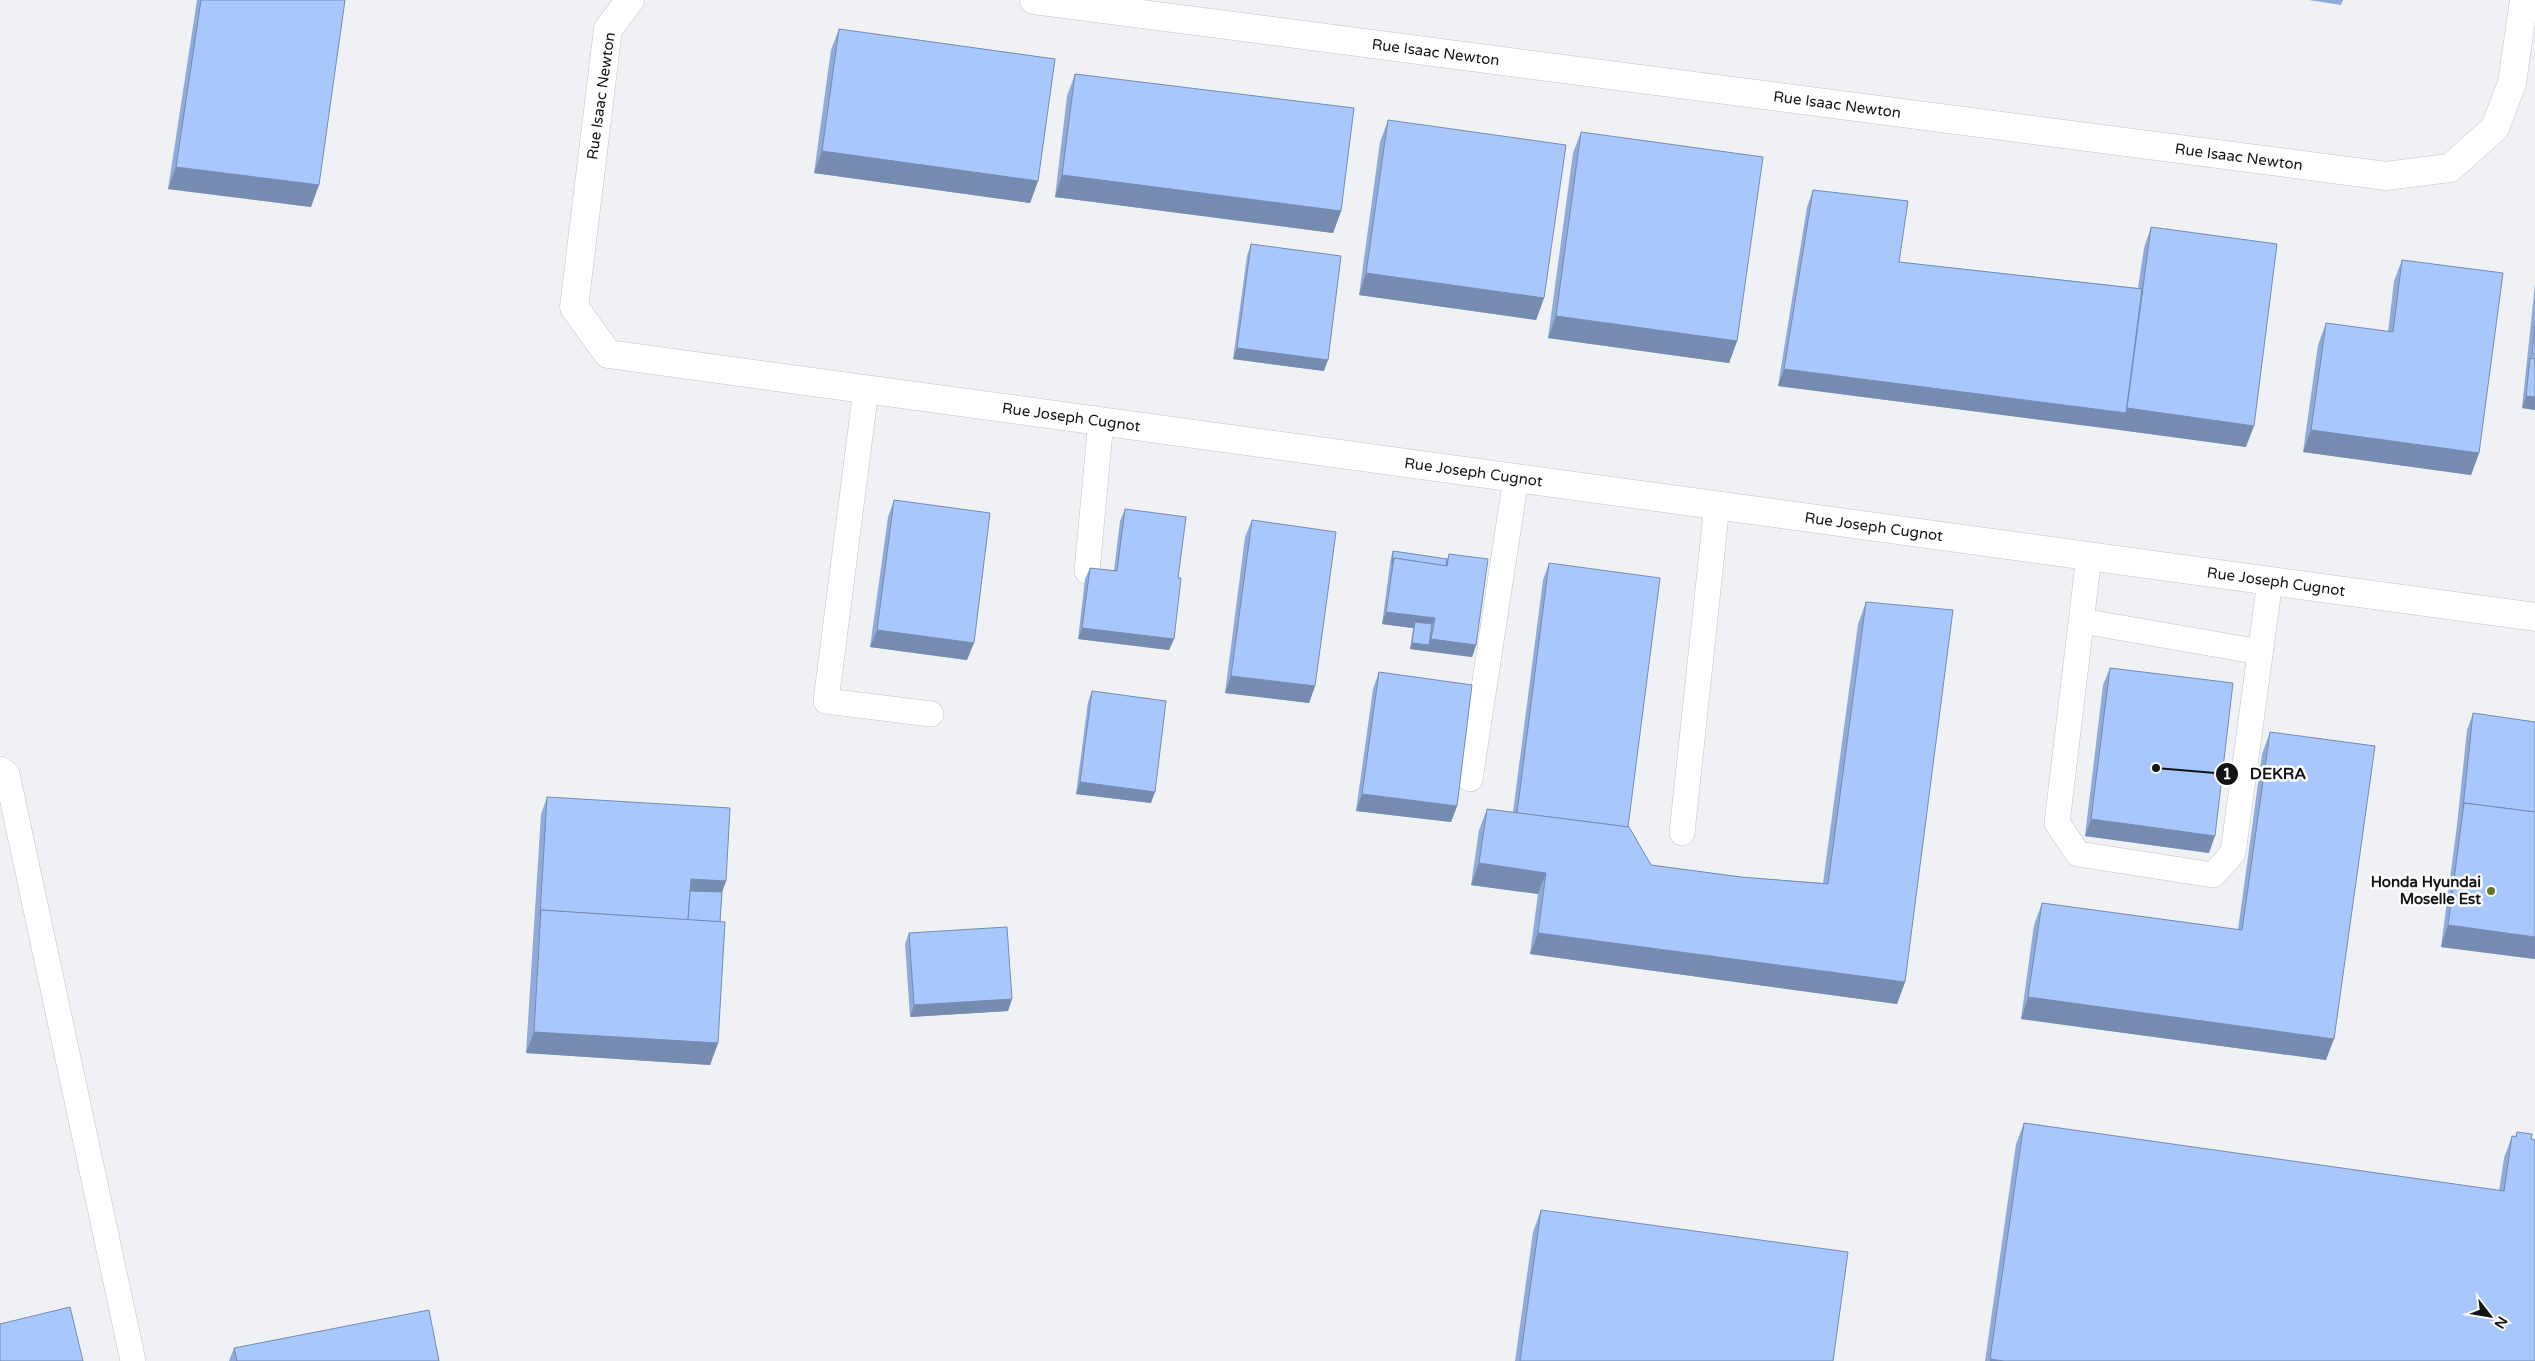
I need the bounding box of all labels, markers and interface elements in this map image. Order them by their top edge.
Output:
street label: Rue Isaac Newton [583,31,619,161]
street label: Rue Isaac Newton [1371,35,1501,70]
street label: Rue Isaac Newton [1772,87,1902,122]
street label: Rue Isaac Newton [2174,140,2304,174]
street label: Rue Joseph Cugnot [1001,399,1142,436]
street label: Rue Joseph Cugnot [1403,454,1544,491]
street label: Rue Joseph Cugnot [1804,508,1944,545]
street label: Rue Joseph Cugnot [2206,563,2347,600]
callout: DEKRA [2215,758,2316,789]
text: DEKRA [2250,764,2306,784]
text: 1 [2222,765,2232,783]
place label: Honda Hyundai Moselle Est [2371,873,2481,908]
marker: Honda Hyundai Moselle Est [2485,885,2497,897]
north arrow [2465,1291,2515,1341]
text: N [2491,1313,2511,1332]

